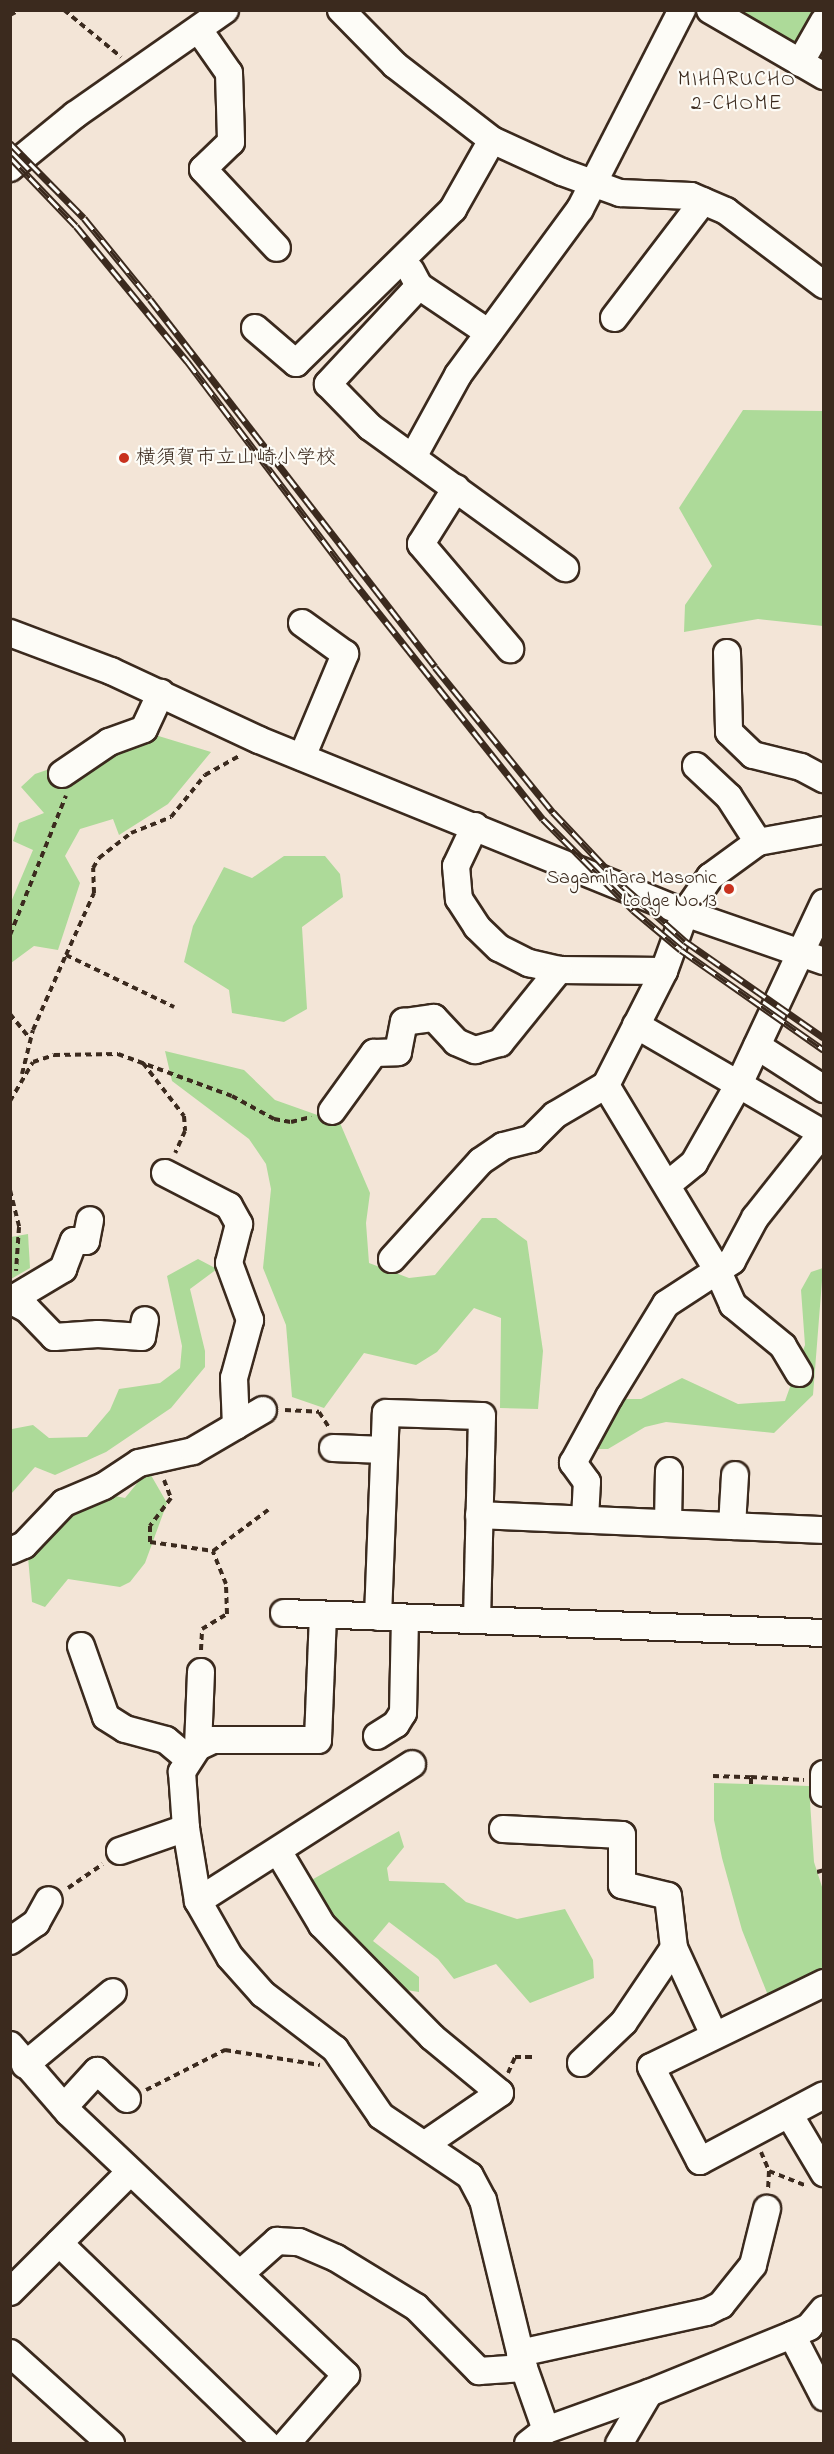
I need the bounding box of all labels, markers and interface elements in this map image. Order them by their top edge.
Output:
district label: MIHARUCHO 2-CHOME [678,67,796,117]
place label: 横須賀市立山崎小学校 [136,446,336,470]
marker: 横須賀市立山崎小学校 [117,451,131,465]
place label: Sagamihara Masonic Lodge No.13 [546,866,717,913]
marker: Sagamihara Masonic Lodge No.13 [722,882,736,896]

